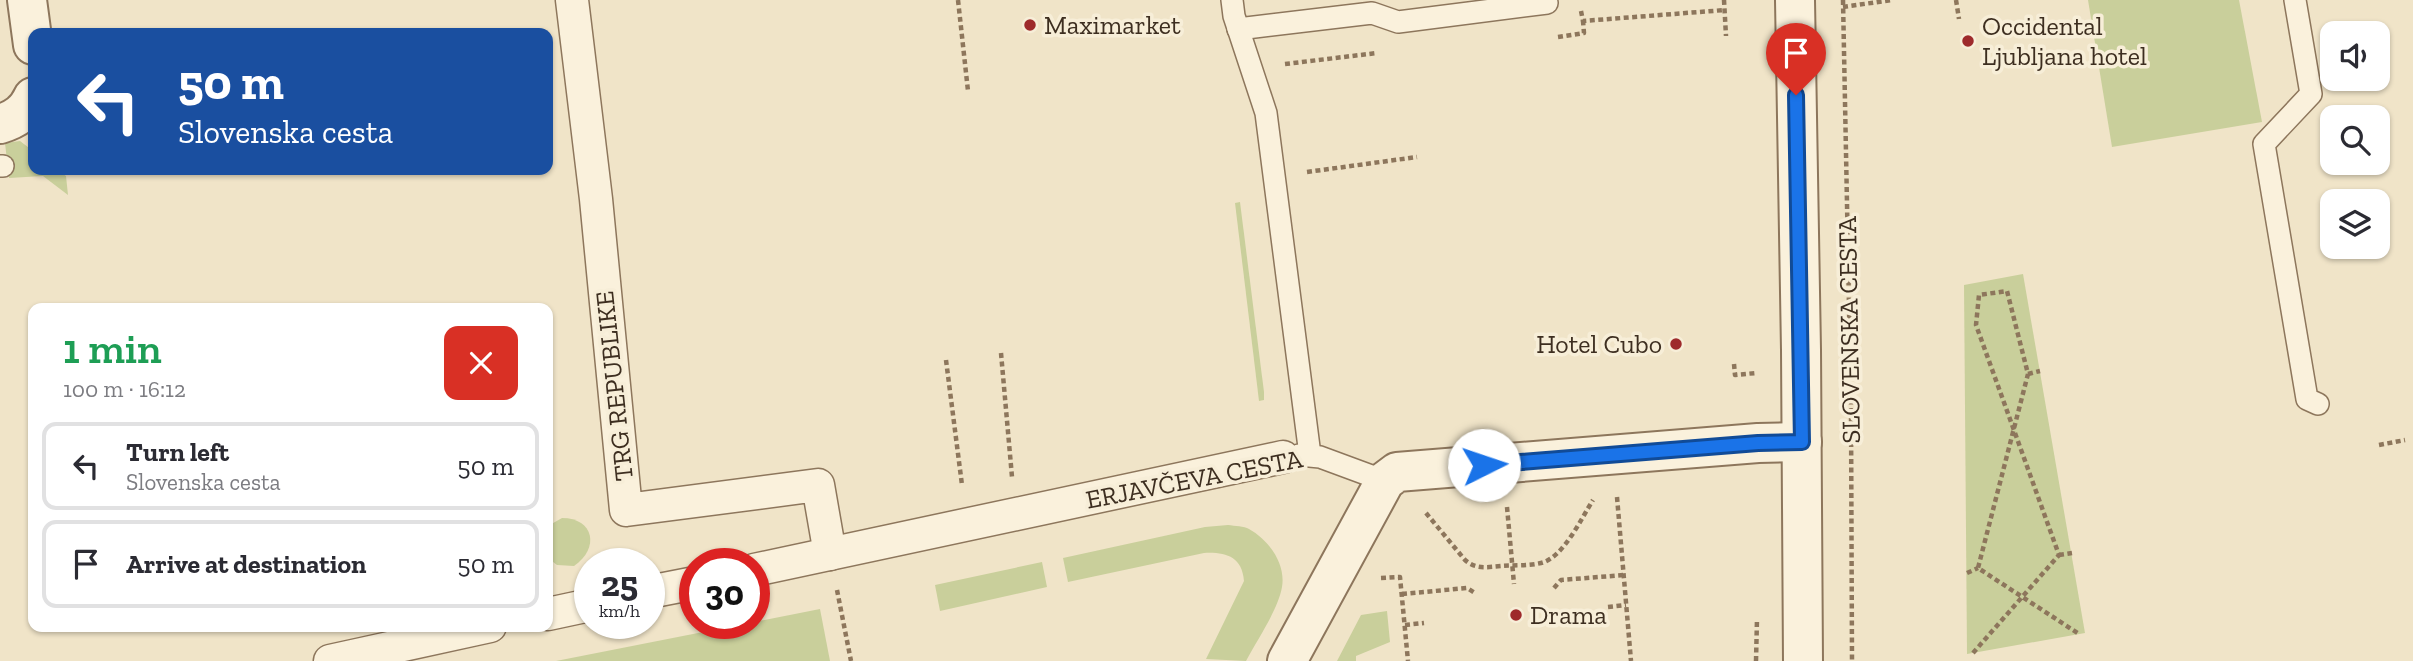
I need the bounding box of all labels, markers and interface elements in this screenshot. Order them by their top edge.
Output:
place label: Maximarket [1044,9,1181,41]
place label: Occidental Ljubljana hotel [1982,10,2147,72]
marker: Maximarket [1022,17,1038,33]
map controls [2320,21,2390,259]
button: sound [2320,21,2390,91]
pin [1766,23,1826,95]
marker: Occidental Ljubljana hotel [1960,33,1976,49]
icon: arrive [1777,34,1815,72]
text: 50 m [178,53,284,112]
icon: left [63,56,154,147]
button: search [2320,105,2390,175]
text: Slovenska cesta [178,113,393,151]
button: layers [2320,189,2390,259]
street label: SLOVENSKA CESTA [1831,215,1867,444]
street label: TRG REPUBLIKE [588,289,640,483]
text: 1 min [63,323,162,374]
button: close [444,326,518,400]
place label: Hotel Cubo [1536,328,1662,360]
marker: Hotel Cubo [1668,336,1684,352]
text: 100 m · 16:12 [63,375,186,403]
position arrow [1447,428,1521,502]
text: Turn left [126,436,229,468]
street label: ERJAVČEVA CESTA [1083,442,1306,516]
icon: left [67,447,105,485]
text: 50 m [457,450,514,482]
text: Slovenska cesta [126,468,281,496]
icon: arrive [67,545,105,583]
text: Arrive at destination [126,548,366,580]
text: 50 m [457,548,514,580]
speed limit sign: 30 [679,548,770,639]
text: 25 [601,563,638,605]
place label: Drama [1530,599,1607,631]
text: km/h [599,600,640,622]
marker: Drama [1508,607,1524,623]

